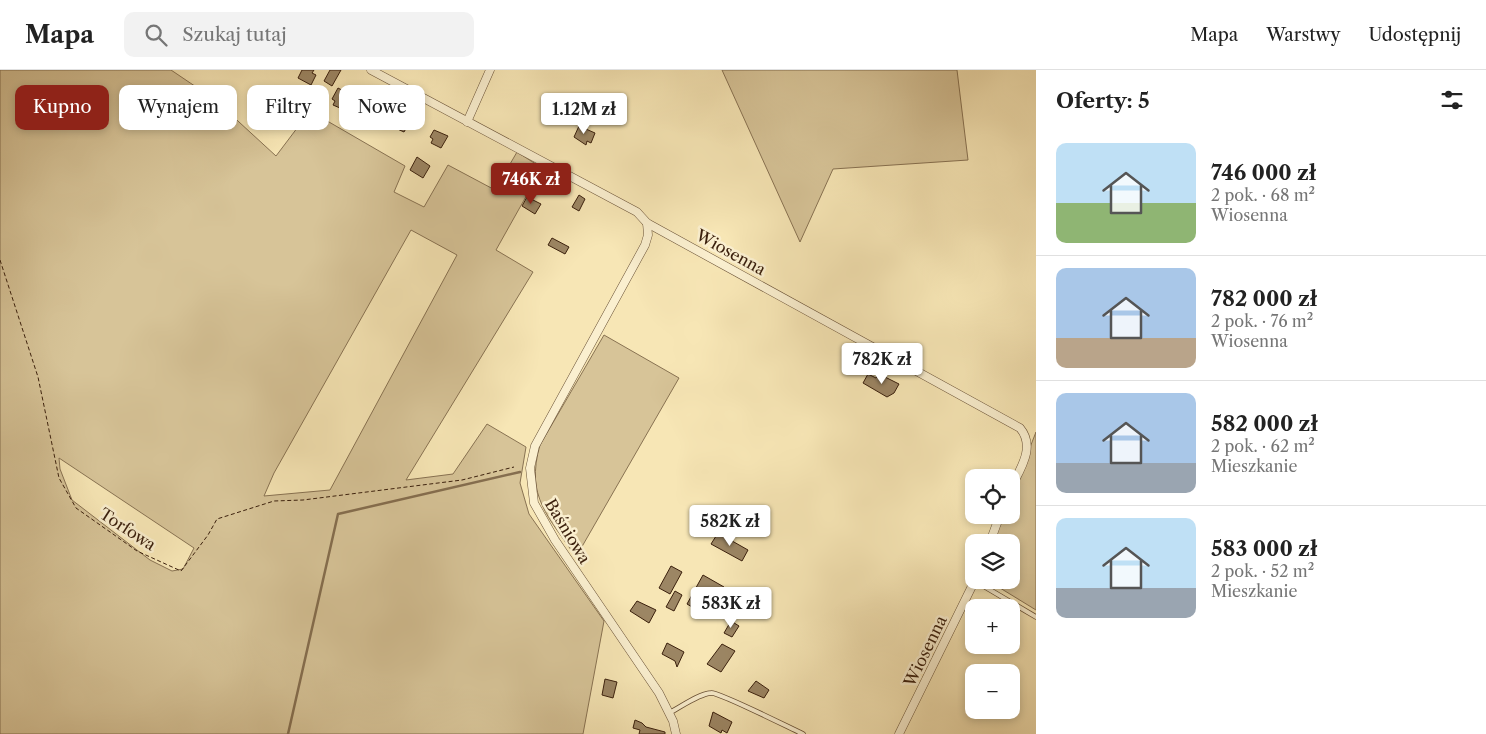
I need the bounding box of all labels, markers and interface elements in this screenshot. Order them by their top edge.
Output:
search box [124,12,474,57]
text: Mapa [25,20,94,49]
icon: search [142,21,170,49]
text: Szukaj tutaj [182,23,287,46]
text: Mapa [1190,24,1238,46]
text: Warstwy [1266,24,1340,46]
text: Udostępnij [1368,24,1461,46]
chip: Kupno [15,85,109,130]
chip: Wynajem [119,85,237,130]
chip: Filtry [247,85,329,130]
chip: Nowe [339,85,425,130]
icon: filters [1438,86,1466,114]
text: Oferty: 5 [1056,88,1150,113]
pin: 1.12M zł [532,92,636,135]
text: 1.12M zł [552,99,616,119]
text: 746 000 zł [1211,160,1316,185]
pin: 746K zł [485,162,577,205]
icon: home [1096,163,1156,223]
text: 746K zł [502,169,560,189]
text: 2 pok. · 68 m² [1211,185,1315,205]
text: Wiosenna [1211,205,1288,225]
street label: Wiosenna [692,224,770,280]
text: 782 000 zł [1211,286,1317,311]
icon: home [1096,288,1156,348]
text: 2 pok. · 76 m² [1211,311,1313,331]
text: Wiosenna [1211,331,1288,351]
pin: 782K zł [836,342,928,385]
text: 782K zł [853,349,911,369]
text: 582 000 zł [1211,411,1318,436]
icon: home [1096,413,1156,473]
text: 2 pok. · 62 m² [1211,436,1315,456]
text: Mieszkanie [1211,456,1297,476]
map controls [965,469,1020,719]
button: locate [965,469,1020,524]
street label: Baśniowa [541,495,595,568]
street label: Torfowa [96,503,160,555]
pin: 582K zł [684,504,776,547]
text: 582K zł [700,511,760,531]
button: layers [965,534,1020,589]
text: 583 000 zł [1211,536,1317,561]
icon: home [1096,538,1156,598]
text: 2 pok. · 52 m² [1211,561,1314,581]
text: Mieszkanie [1211,581,1297,601]
pin: 583K zł [685,586,777,629]
text: 583K zł [702,593,760,613]
button: + [965,599,1020,654]
street label: Wiosenna [899,612,951,691]
button: − [965,664,1020,719]

